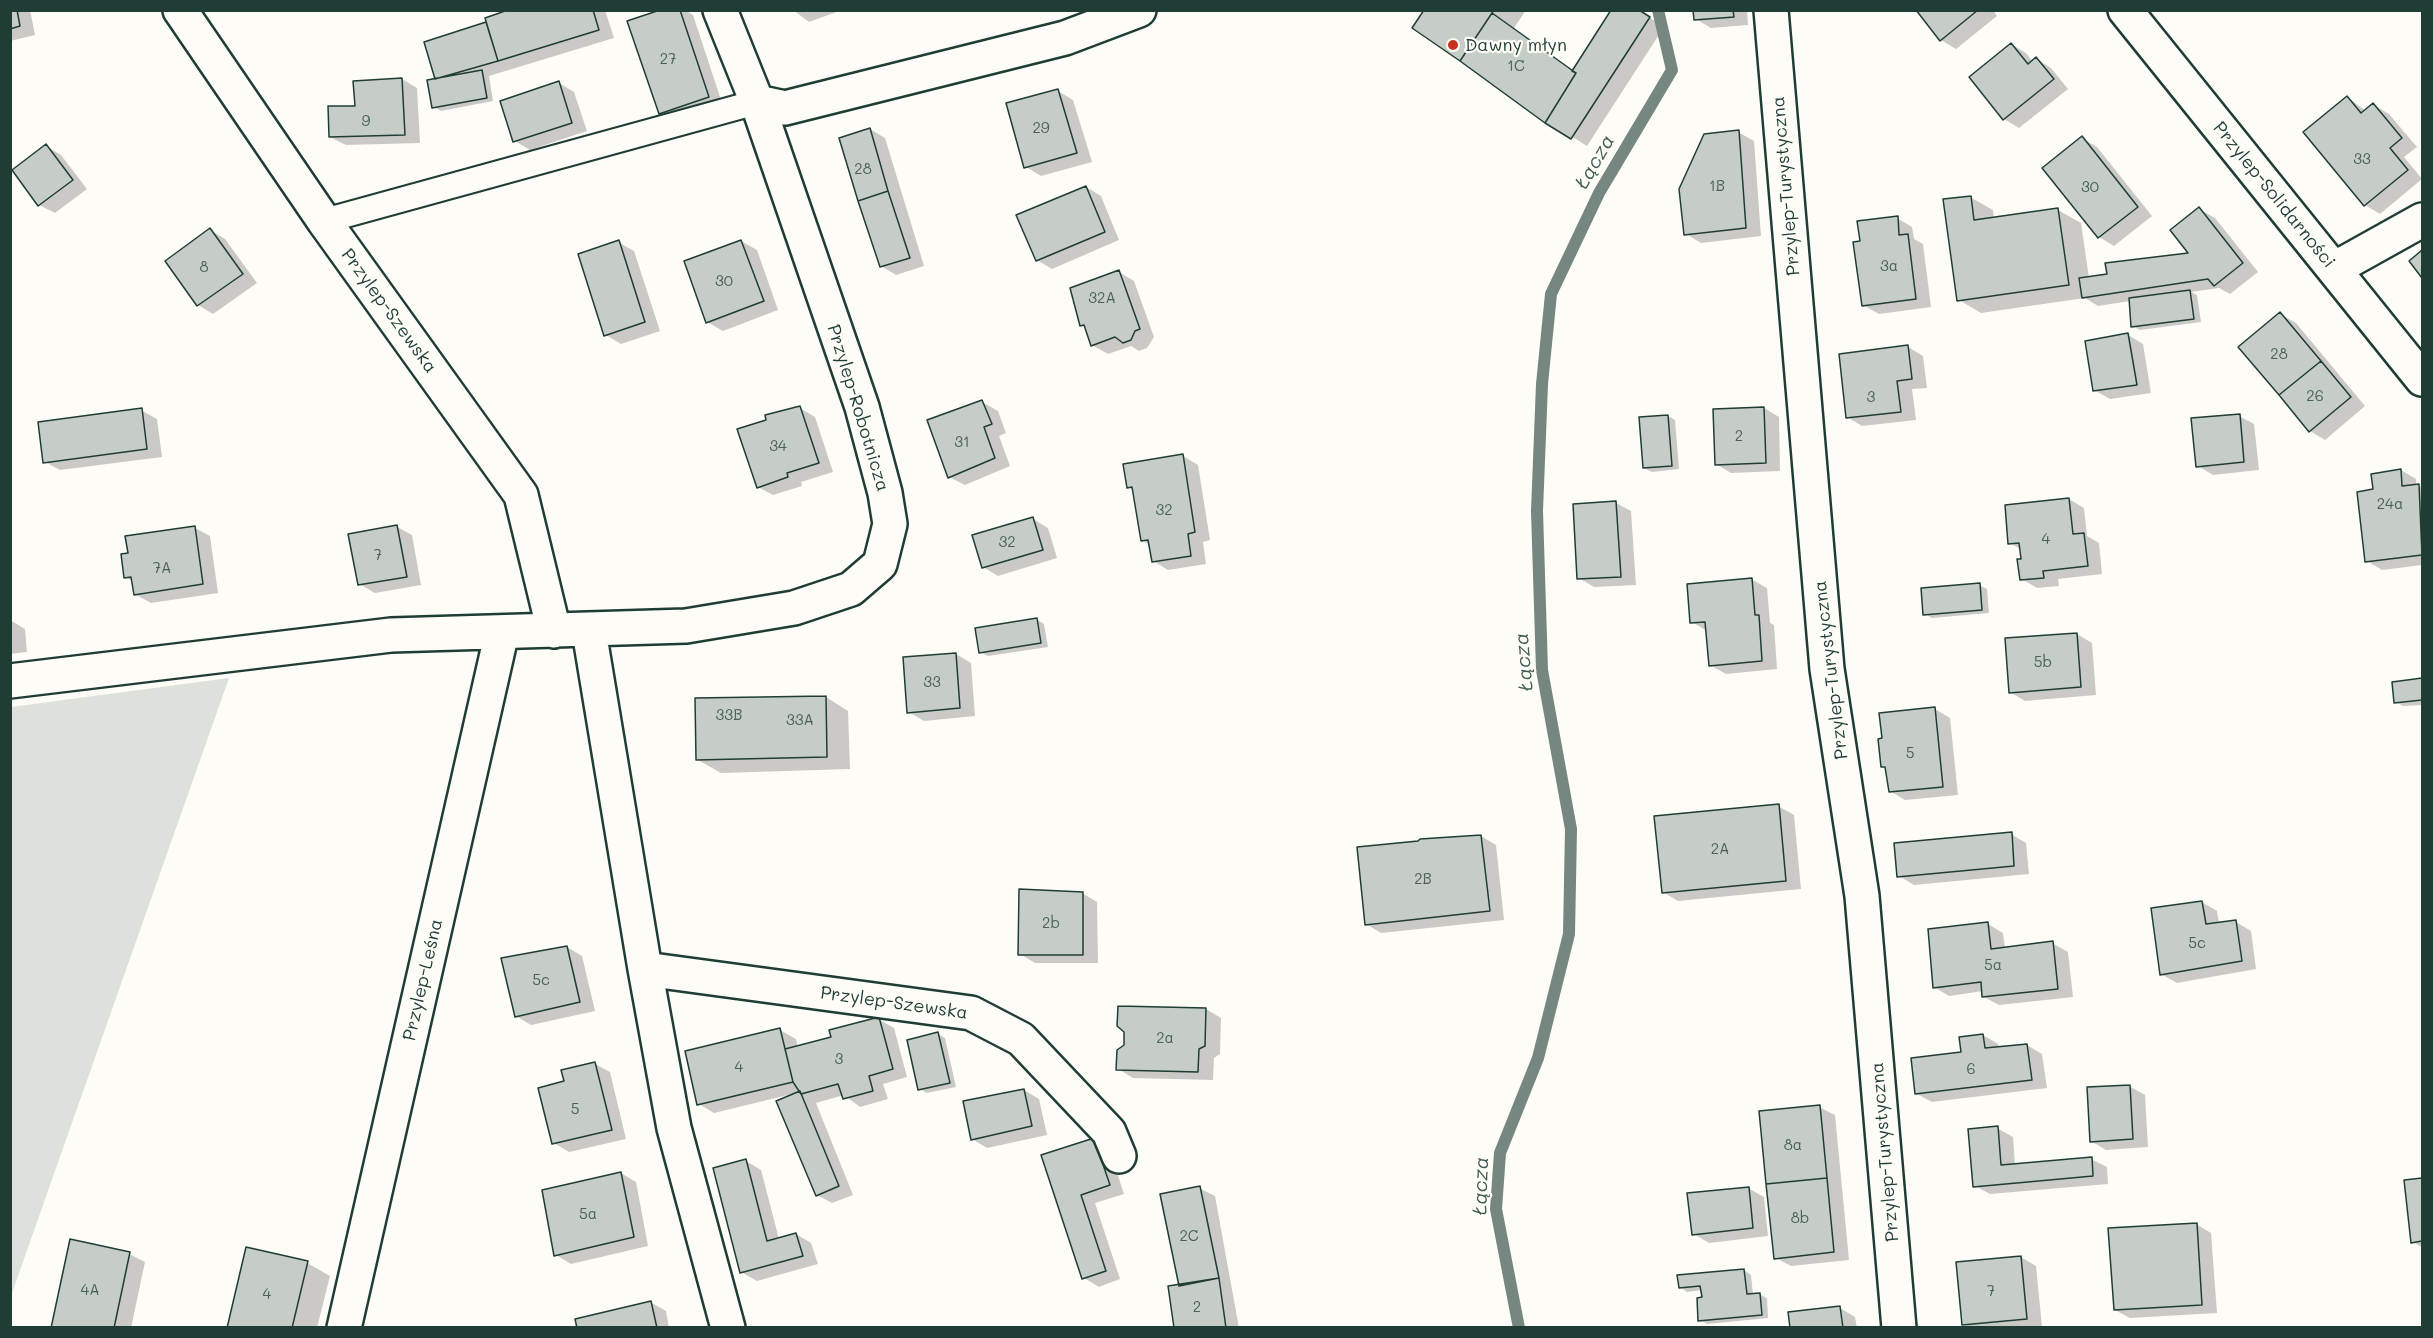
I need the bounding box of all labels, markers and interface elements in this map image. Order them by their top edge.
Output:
place label: Dawny młyn [1465,34,1567,56]
marker: Dawny młyn [1446,38,1460,52]
house number: 27 [660,50,676,68]
house number: 1C [1507,57,1525,75]
street label: Przylep-Turystyczna [1767,95,1805,277]
house number: 9 [362,112,370,130]
street label: Przylep-Solidarności [2208,118,2340,272]
house number: 29 [1032,119,1050,137]
water label: Łącza [1570,131,1620,193]
house number: 33 [2353,150,2371,168]
house number: 28 [854,160,872,178]
house number: 1B [1709,177,1725,195]
house number: 30 [2081,178,2099,196]
street label: Przylep-Szewska [337,245,441,377]
house number: 3a [1880,257,1898,275]
house number: 8 [199,258,209,276]
house number: 30 [715,272,733,290]
house number: 32A [1088,289,1116,307]
street label: Przylep-Robotnicza [822,322,894,494]
house number: 28 [2270,345,2288,363]
house number: 26 [2306,387,2324,405]
house number: 3 [1867,388,1875,406]
house number: 2 [1735,427,1743,445]
house number: 31 [954,433,970,451]
house number: 34 [769,437,787,455]
house number: 24a [2377,495,2403,513]
house number: 32 [1155,501,1173,519]
house number: 4 [2042,530,2050,548]
house number: 32 [998,533,1016,551]
house number: 7 [374,546,382,564]
house number: 7A [153,559,171,577]
street label: Przylep-Turystyczna [1809,579,1853,761]
water label: Łącza [1510,632,1538,692]
house number: 5b [2034,653,2052,671]
house number: 33 [923,673,941,691]
house number: 33B [716,706,742,724]
house number: 33A [786,711,814,729]
house number: 5 [1906,744,1914,762]
house number: 2A [1711,840,1729,858]
house number: 2B [1414,870,1432,888]
house number: 2b [1042,914,1060,932]
street label: Przylep-Leśna [398,917,448,1043]
house number: 5c [2188,934,2206,952]
house number: 5a [1984,956,2002,974]
house number: 5c [532,971,550,989]
street label: Przylep-Szewska [819,982,969,1024]
house number: 2a [1156,1029,1174,1047]
house number: 3 [835,1050,843,1068]
house number: 4 [735,1058,743,1076]
house number: 6 [1966,1060,1976,1078]
street label: Przylep-Turystyczna [1866,1061,1904,1243]
house number: 5 [571,1100,579,1118]
house number: 8a [1784,1136,1802,1154]
water label: Łącza [1468,1156,1494,1216]
house number: 5a [579,1205,597,1223]
house number: 8b [1791,1209,1809,1227]
house number: 2C [1179,1227,1199,1245]
house number: 4A [80,1281,100,1299]
house number: 7 [1987,1282,1995,1300]
house number: 4 [263,1285,271,1303]
house number: 2 [1193,1298,1201,1316]

